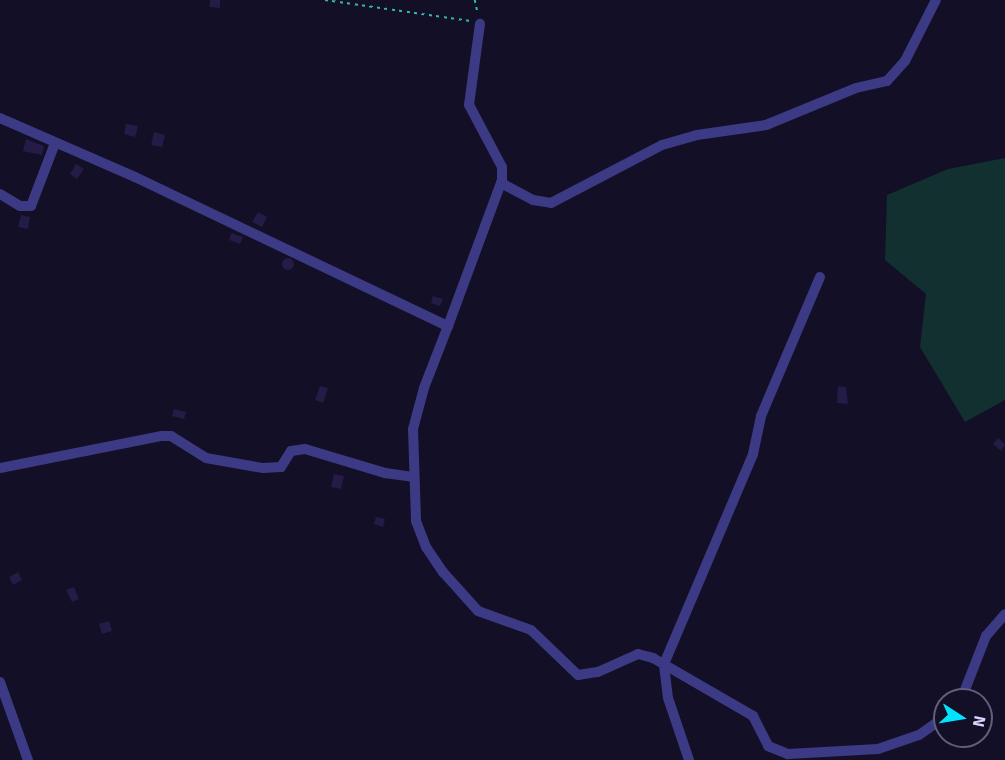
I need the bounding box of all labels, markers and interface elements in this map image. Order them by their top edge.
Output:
north arrow [933,688,993,748]
text: N [968,714,990,729]

